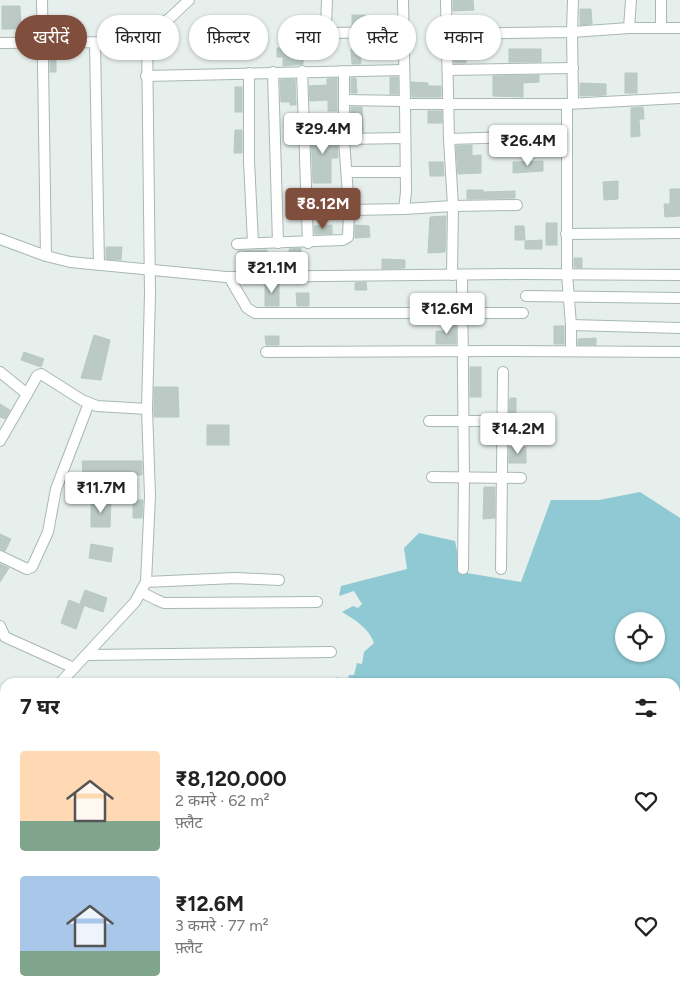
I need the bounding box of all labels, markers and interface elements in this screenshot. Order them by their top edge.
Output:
chip: खरीदें [15,15,87,60]
chip: किराया [97,15,179,60]
chip: फ़िल्टर [189,15,268,60]
chip: नया [278,15,339,60]
chip: फ़्लैट [349,15,416,60]
chip: मकान [426,15,501,60]
pin: ₹29.4M [282,112,364,155]
text: ₹29.4M [295,119,351,138]
pin: ₹26.4M [487,124,569,167]
text: ₹26.4M [500,131,556,150]
pin: ₹8.12M [282,188,364,230]
text: ₹8.12M [296,194,350,213]
pin: ₹21.1M [231,252,313,294]
text: ₹21.1M [247,258,297,277]
pin: ₹12.6M [406,292,488,335]
text: ₹12.6M [421,299,473,318]
pin: ₹14.2M [477,412,559,455]
text: ₹14.2M [491,419,545,438]
pin: ₹11.7M [60,472,142,514]
text: ₹11.7M [76,478,126,497]
map controls [615,612,665,662]
button: locate [615,612,665,662]
text: 7 घर [20,694,60,719]
icon: filters [632,694,660,722]
text: ₹8,120,000 [175,766,287,791]
icon: home [60,771,120,831]
icon: heart [632,787,660,815]
text: 2 कमरे · 62 m² [175,791,270,810]
text: फ़्लैट [175,813,203,832]
text: ₹12.6M [175,891,244,916]
icon: home [60,896,120,956]
icon: heart [632,912,660,940]
text: 3 कमरे · 77 m² [175,916,269,935]
text: फ़्लैट [175,938,203,957]

